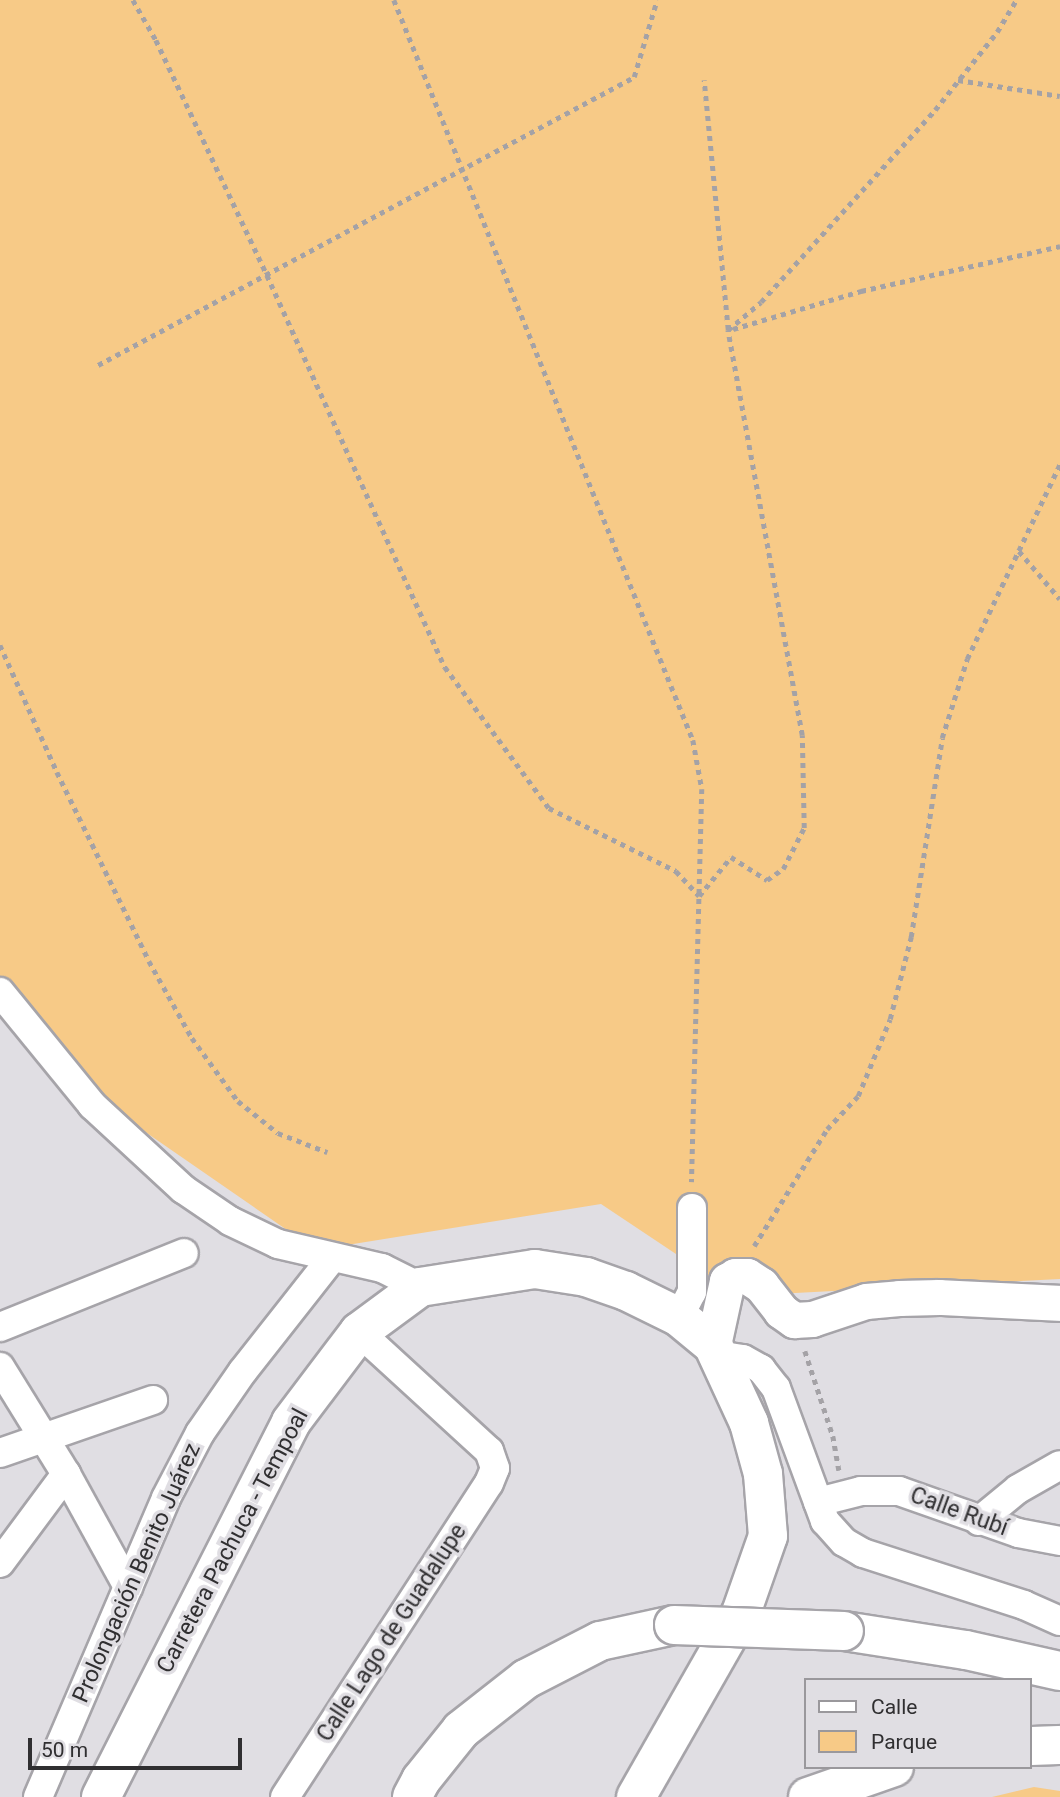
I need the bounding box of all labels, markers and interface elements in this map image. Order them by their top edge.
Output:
street label: Carretera Pachuca - Tempoal [151,1404,315,1678]
street label: Prolongación Benito Juárez [67,1439,207,1707]
street label: Calle Rubí [906,1482,1012,1542]
street label: Calle Lago de Guadalupe [311,1519,473,1747]
legend [804,1678,1032,1769]
text: Calle [871,1695,917,1719]
scale bar [32,1724,245,1768]
text: Parque [871,1730,937,1754]
text: 50 m [41,1738,88,1762]

